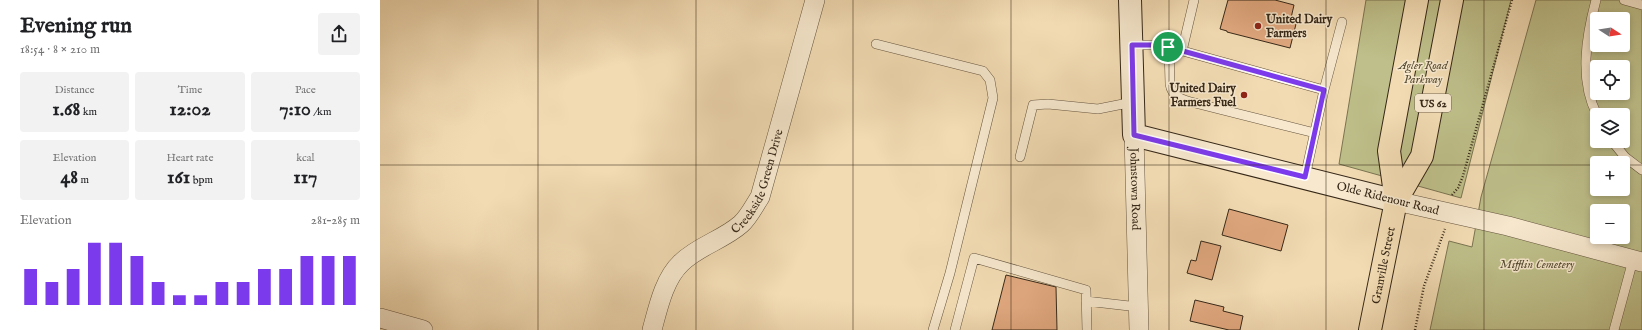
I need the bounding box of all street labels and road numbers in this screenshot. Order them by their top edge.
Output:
road number: US 62 [1415,94,1451,112]
street label: Creekside Green Drive [728,127,787,237]
street label: Johnstown Road [1125,146,1143,231]
street label: Olde Ridenour Road [1335,179,1441,219]
street label: Granville Street [1368,225,1399,305]

